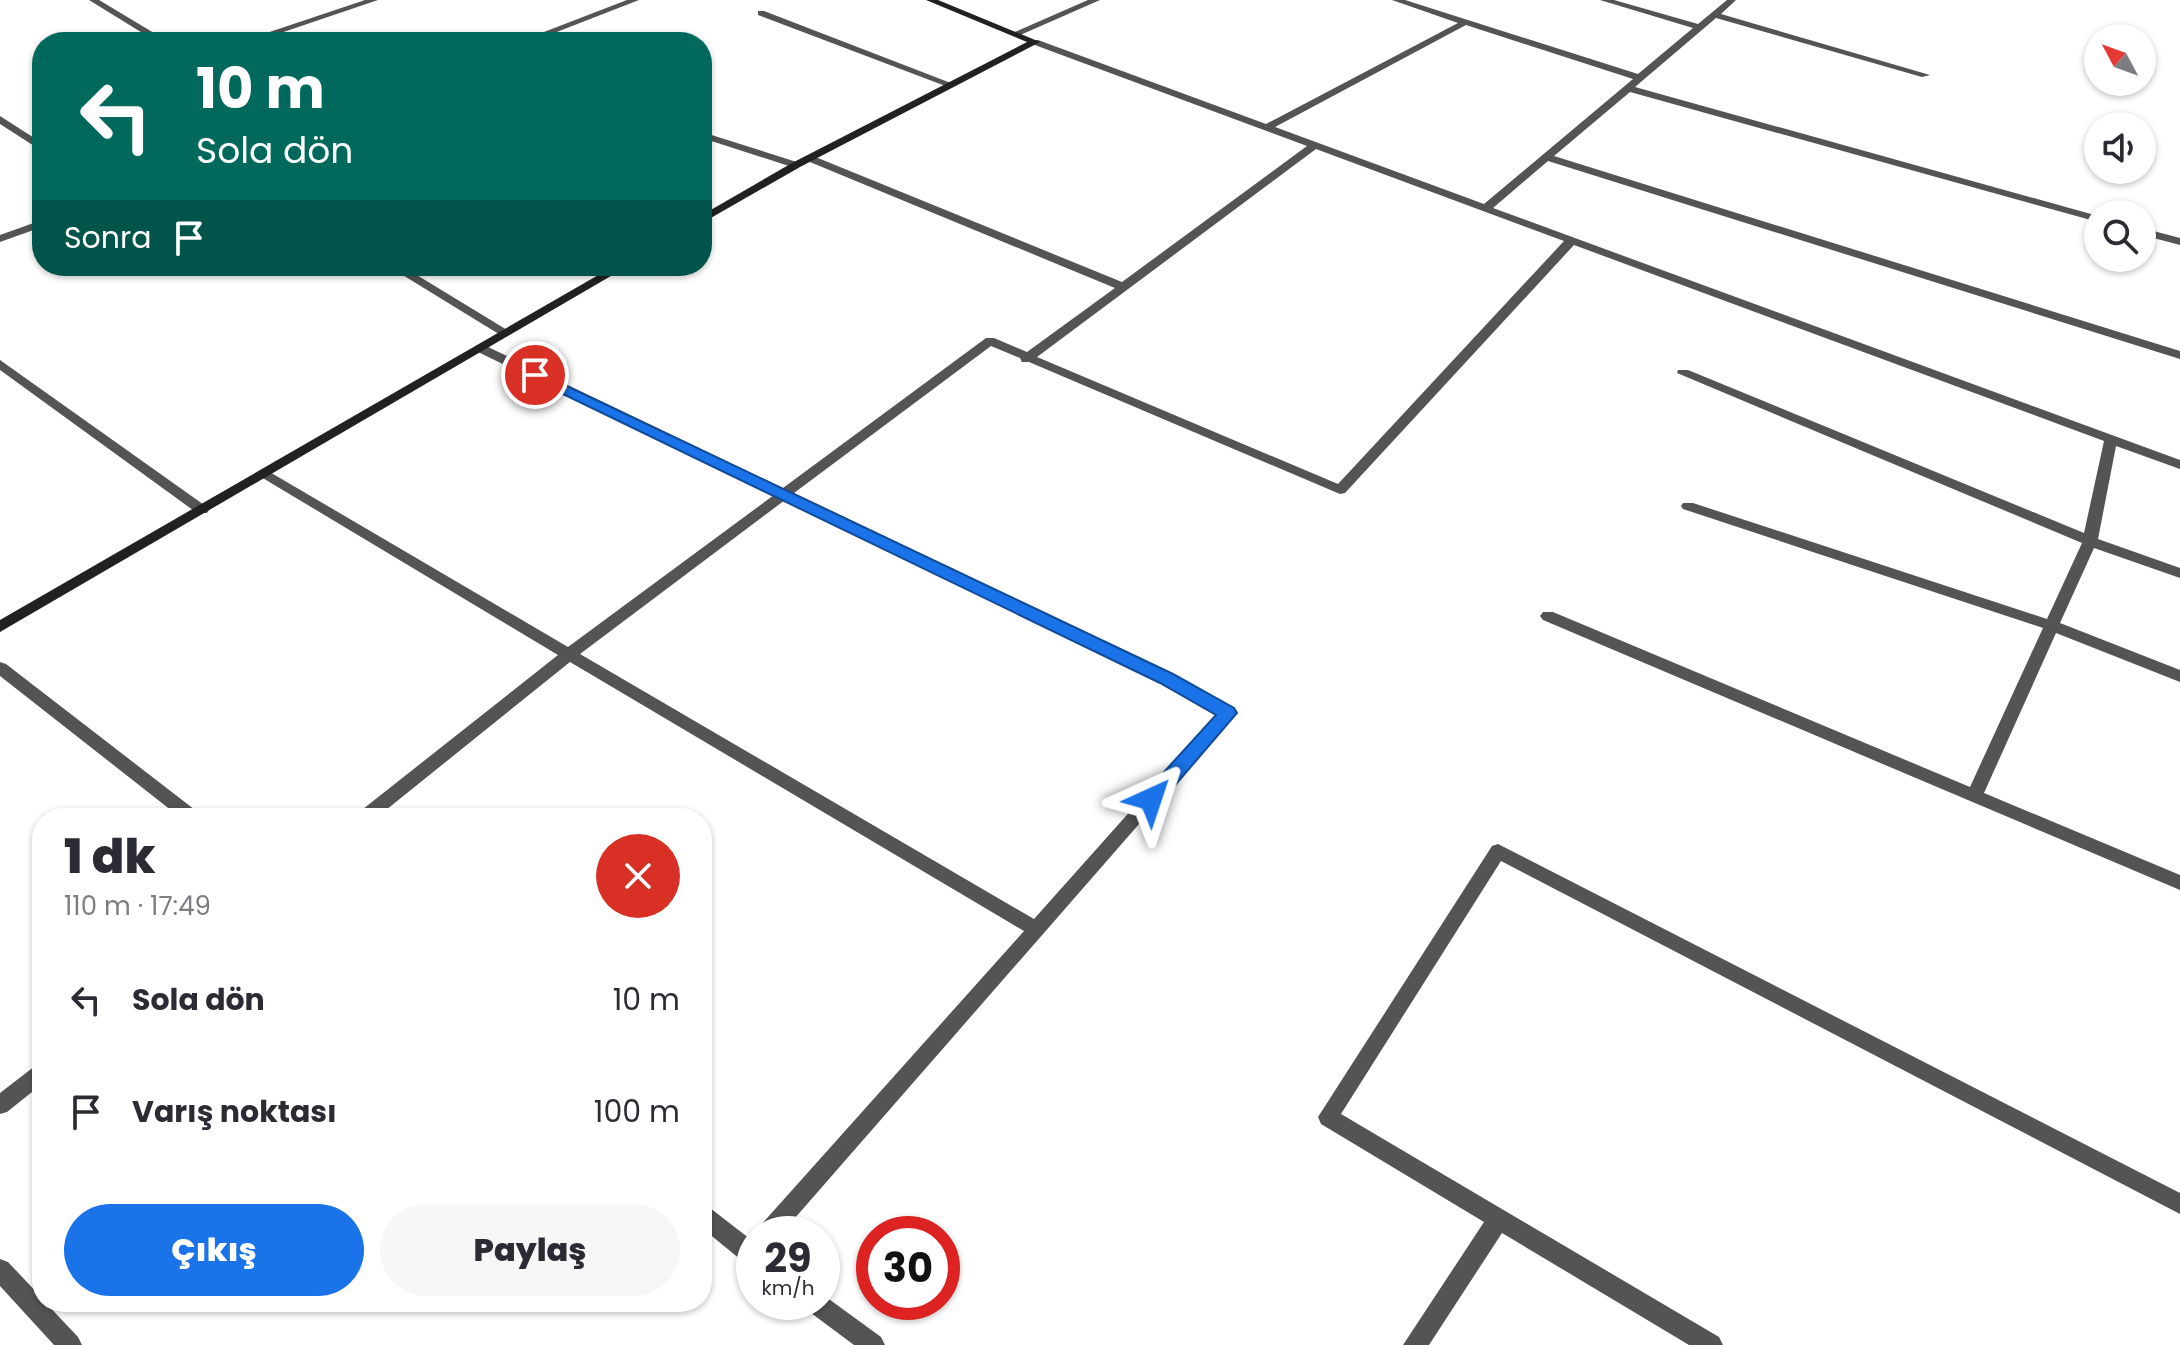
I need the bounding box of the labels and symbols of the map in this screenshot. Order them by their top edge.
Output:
north arrow [2084,24,2156,96]
pin [501,341,569,409]
position arrow [1109,757,1193,841]
speed limit sign: 30 [856,1216,960,1320]

